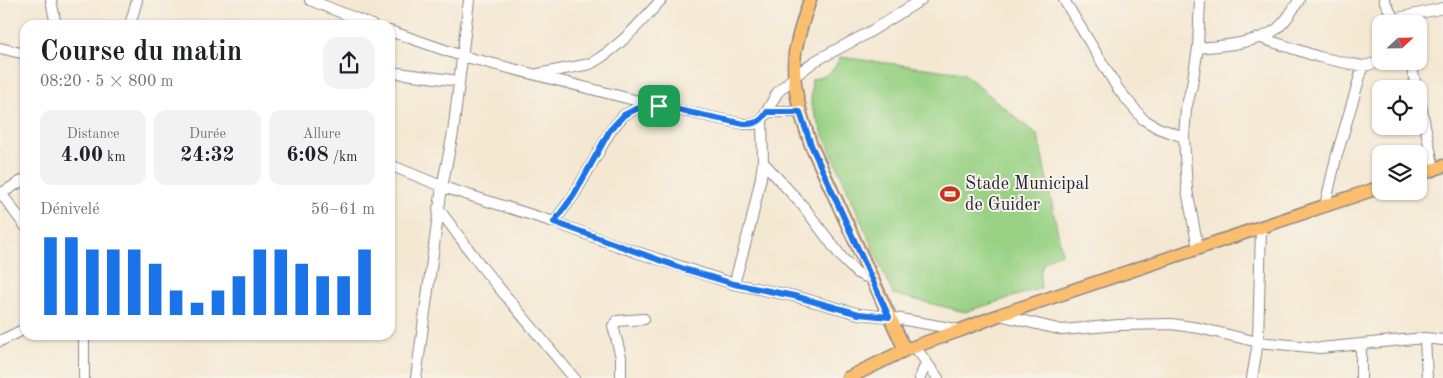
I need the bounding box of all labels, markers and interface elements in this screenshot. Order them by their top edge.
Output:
north arrow [1372,15,1428,70]
map controls [1372,15,1427,200]
button: share [323,37,375,89]
text: Course du matin [40,39,242,67]
text: 08:20 · 5 × 800 m [40,74,173,90]
button: locate [1372,80,1427,135]
pin [638,85,680,127]
icon: arrive [645,92,673,120]
text: Distance [67,127,120,141]
text: Durée [189,127,226,141]
text: Allure [303,127,341,141]
text: 4.00 [61,145,103,166]
text: 24:32 [180,145,235,166]
text: 6:08 [286,145,329,166]
button: layers [1372,145,1427,200]
text: km [103,150,126,164]
text: /km [329,150,357,164]
place label: Stade Municipal de Guider [965,175,1089,214]
sports icon: Stade Municipal de Guider [939,183,961,205]
text: Dénivelé [40,202,100,218]
text: 56–61 m [311,202,375,218]

